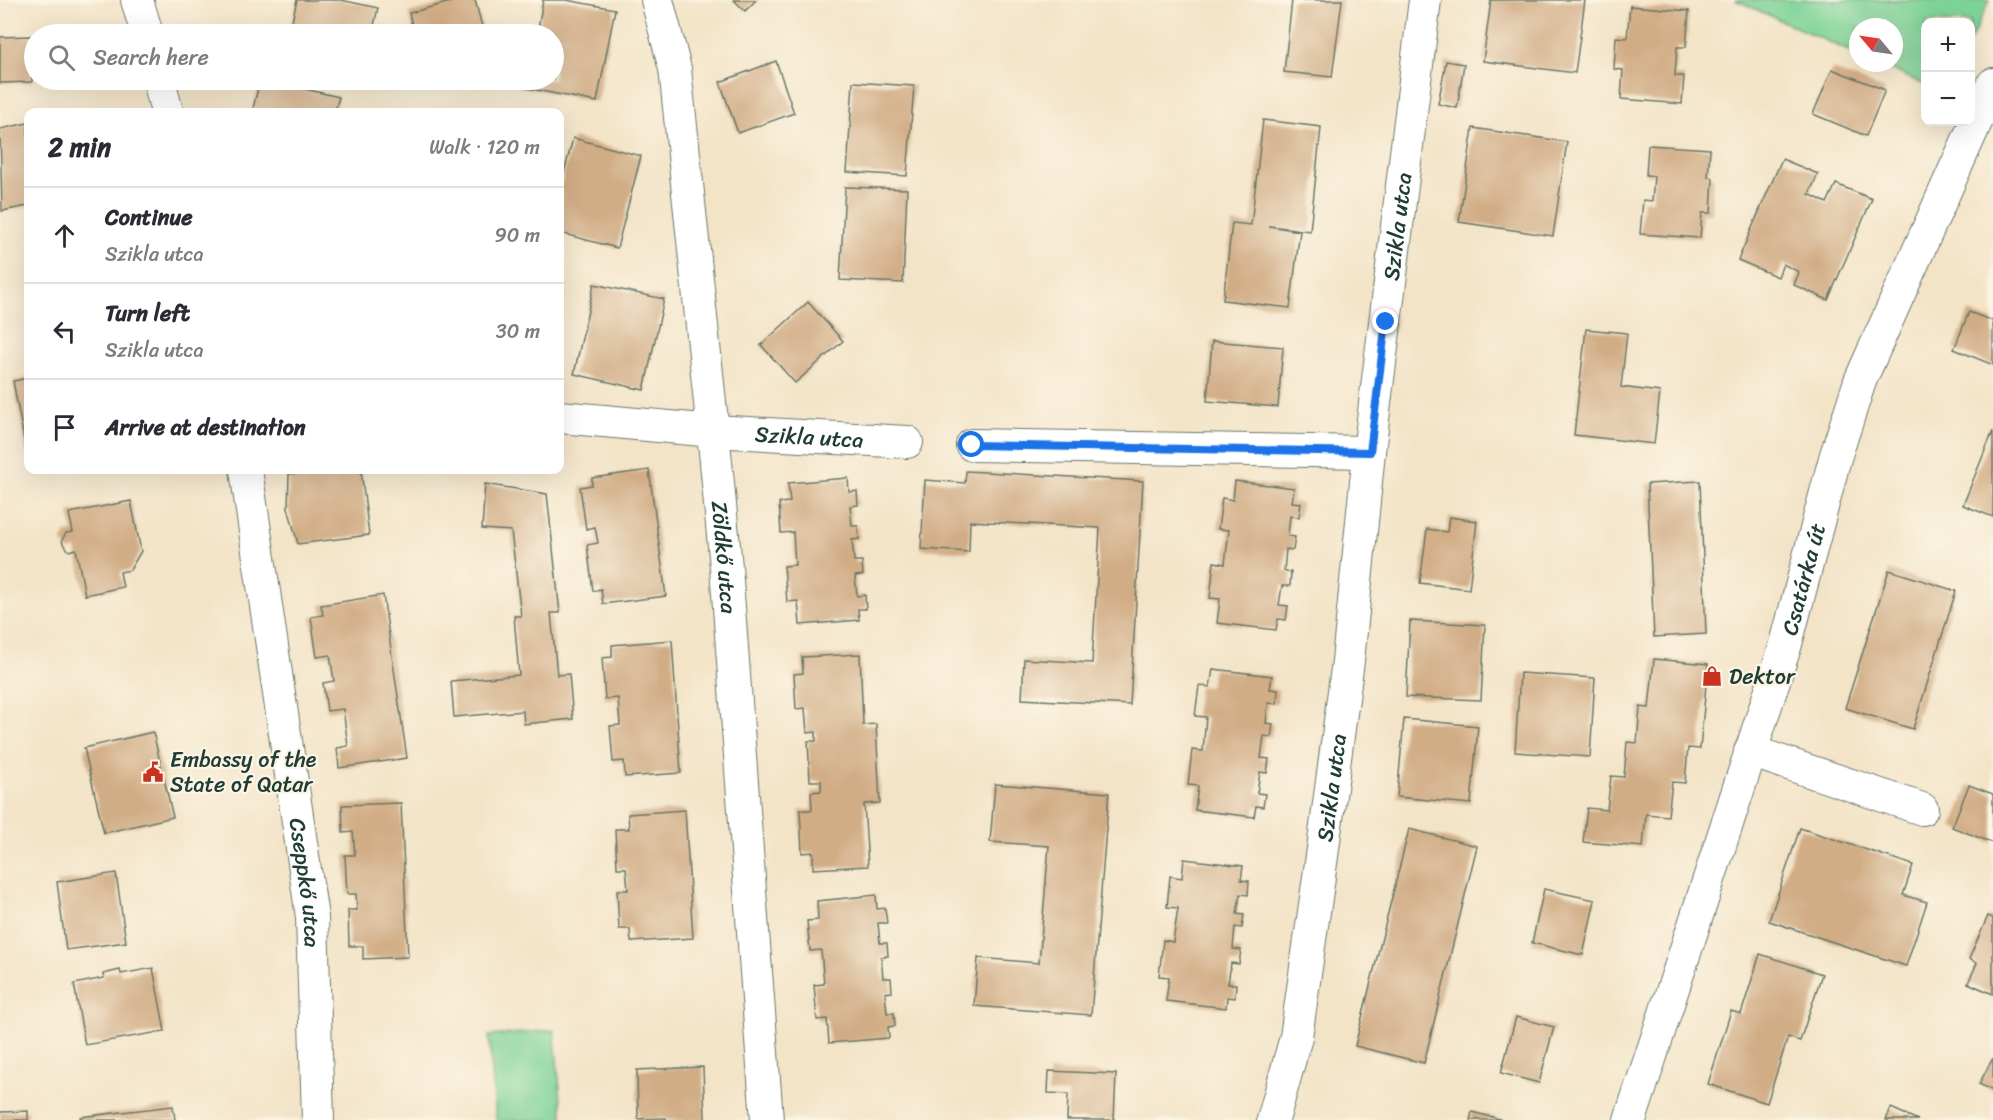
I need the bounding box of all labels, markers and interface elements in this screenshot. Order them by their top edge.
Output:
north arrow [1849,18,1903,72]
map controls [1921,18,1975,126]
button: + [1921,18,1975,72]
search box [24,24,564,90]
text: Search here [93,38,209,77]
icon: search [45,41,78,74]
button: − [1921,72,1975,126]
text: 2 min [48,124,111,170]
text: Walk · 120 m [429,130,540,165]
street label: Szikla utca [1371,170,1423,283]
text: Continue [105,198,193,237]
text: 90 m [495,218,540,253]
icon: ahead [48,219,81,252]
text: Szikla utca [105,237,204,272]
text: Turn left [105,294,190,333]
route end [1372,308,1398,334]
text: 30 m [496,314,540,349]
icon: left [48,315,81,348]
text: Szikla utca [105,333,204,368]
text: Arrive at destination [105,408,306,447]
icon: arrive [48,411,81,444]
street label: Szikla utca [754,414,865,459]
route start [958,431,984,457]
street label: Zöldkő utca [700,499,749,616]
street label: Csatárka út [1770,518,1837,639]
place label: Dektor [1729,657,1796,696]
shop icon: Dektor [1700,664,1724,688]
street label: Szikla utca [1305,731,1358,844]
place label: Embassy of the State of Qatar [170,740,317,804]
public building icon: Embassy of the State of Qatar [141,760,165,784]
street label: Cseppkő utca [278,815,332,948]

